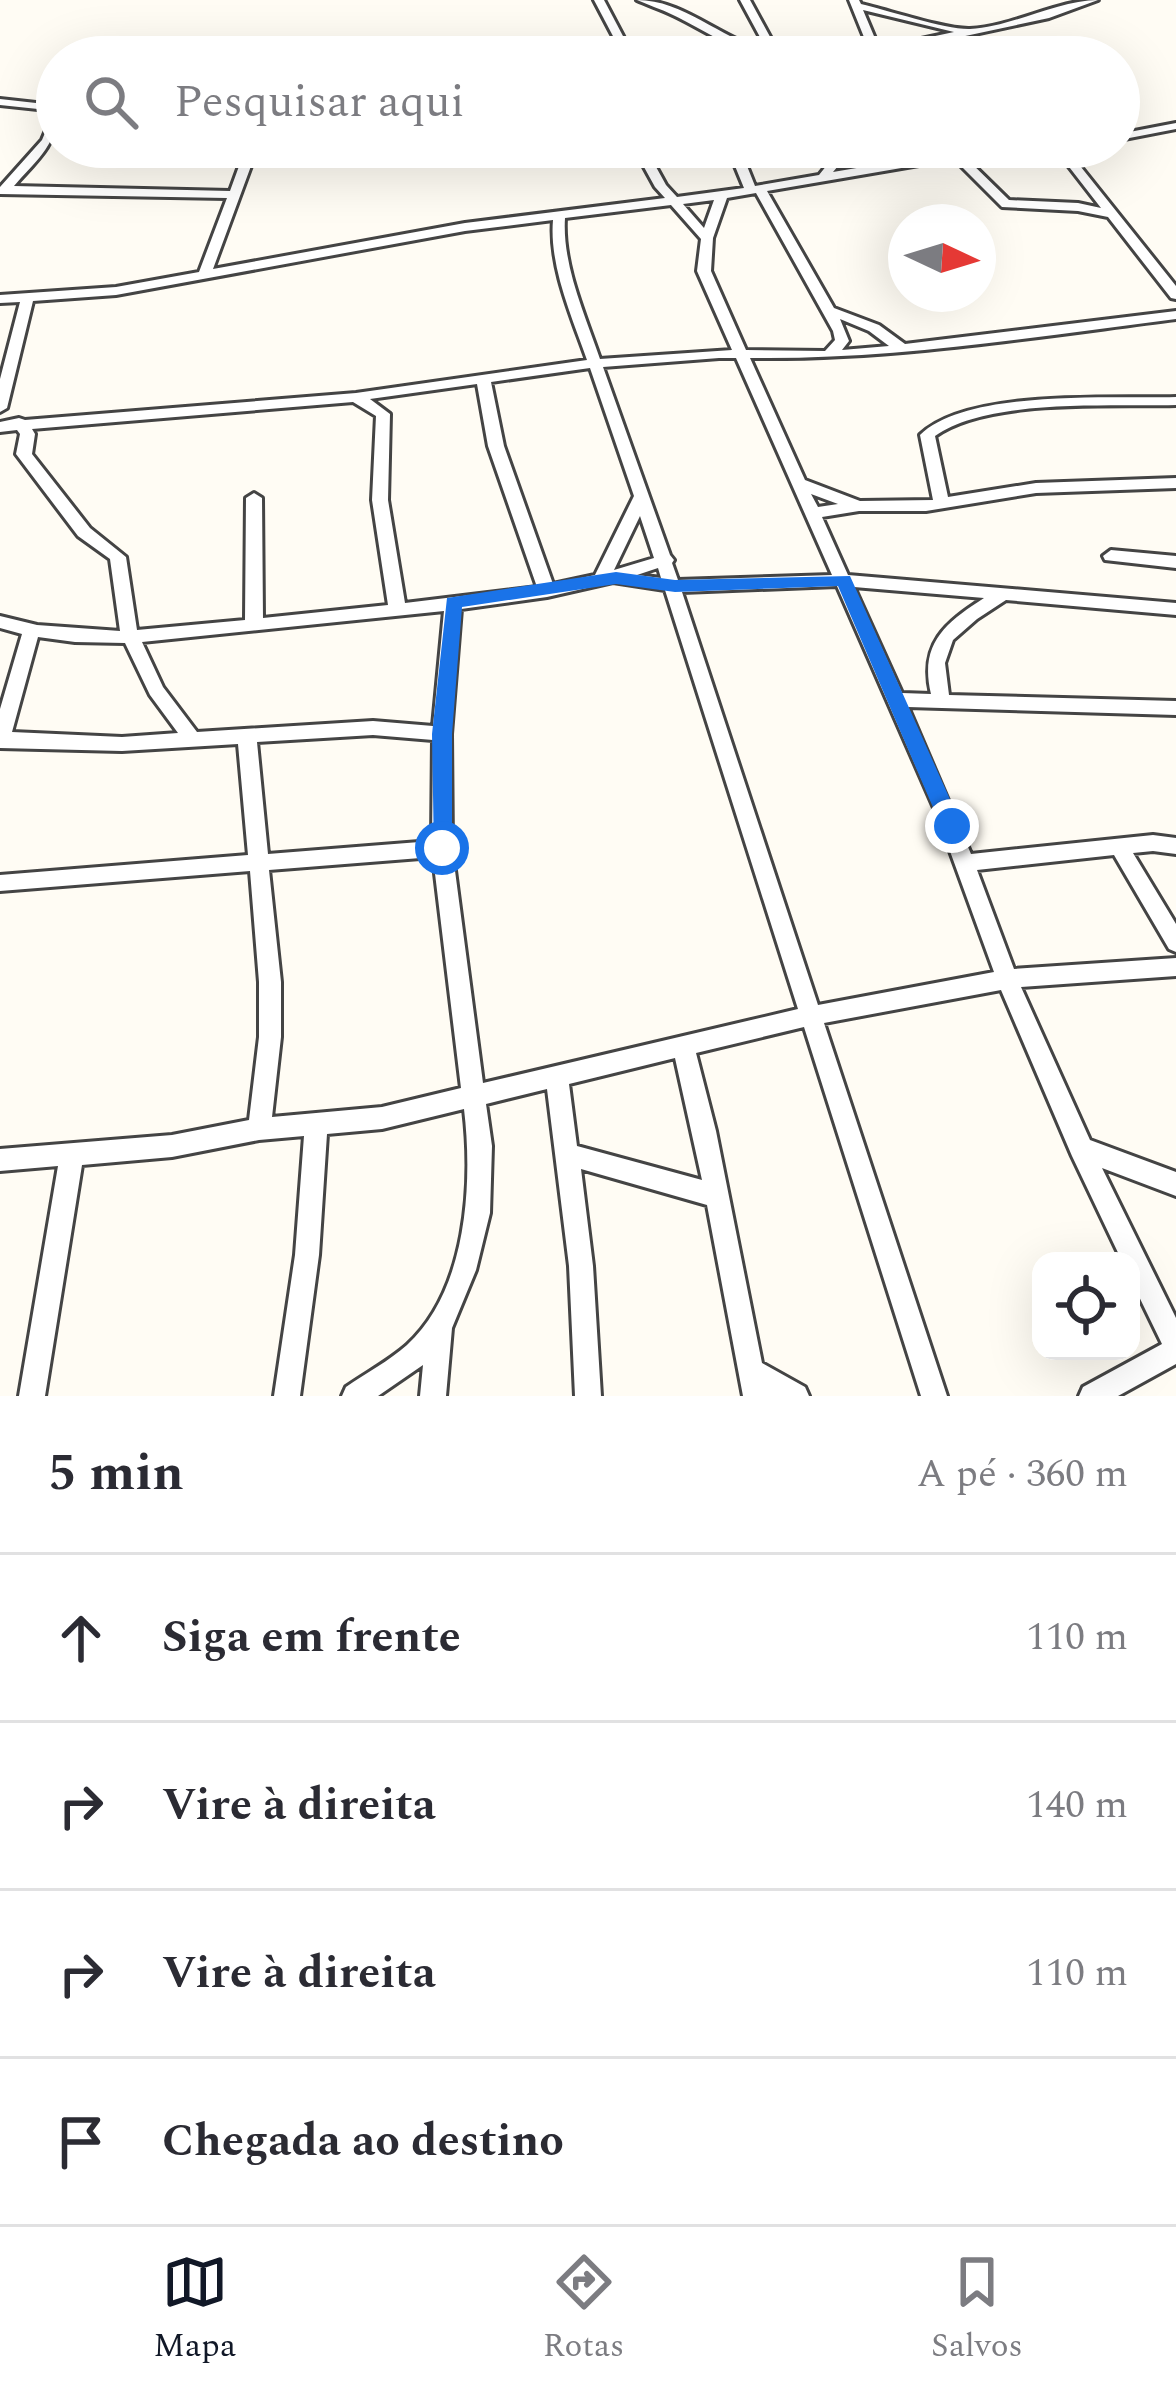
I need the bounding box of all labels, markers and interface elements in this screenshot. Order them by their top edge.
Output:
search box [36,36,1140,168]
text: Pesquisar aqui [174,68,464,137]
icon: search [78,69,144,135]
north arrow [888,204,996,312]
route end [925,799,979,853]
route start [415,821,469,875]
map controls [1032,1252,1140,1360]
button: locate [1032,1252,1140,1360]
text: 5 min [48,1435,184,1513]
text: A pé · 360 m [917,1445,1128,1504]
text: Siga em frente [162,1603,461,1672]
icon: ahead [48,1605,114,1671]
text: 110 m [1026,1608,1128,1667]
text: Vire à direita [162,1771,436,1840]
icon: right [48,1773,114,1839]
text: 140 m [1026,1776,1128,1835]
text: Vire à direita [162,1939,436,2008]
icon: right [48,1941,114,2007]
text: 110 m [1026,1944,1128,2003]
text: Chegada ao destino [162,2107,564,2176]
icon: arrive [48,2109,114,2175]
tab: Mapa [153,2249,236,2371]
tab: Rotas [543,2249,624,2371]
tab: Salvos [931,2249,1023,2371]

